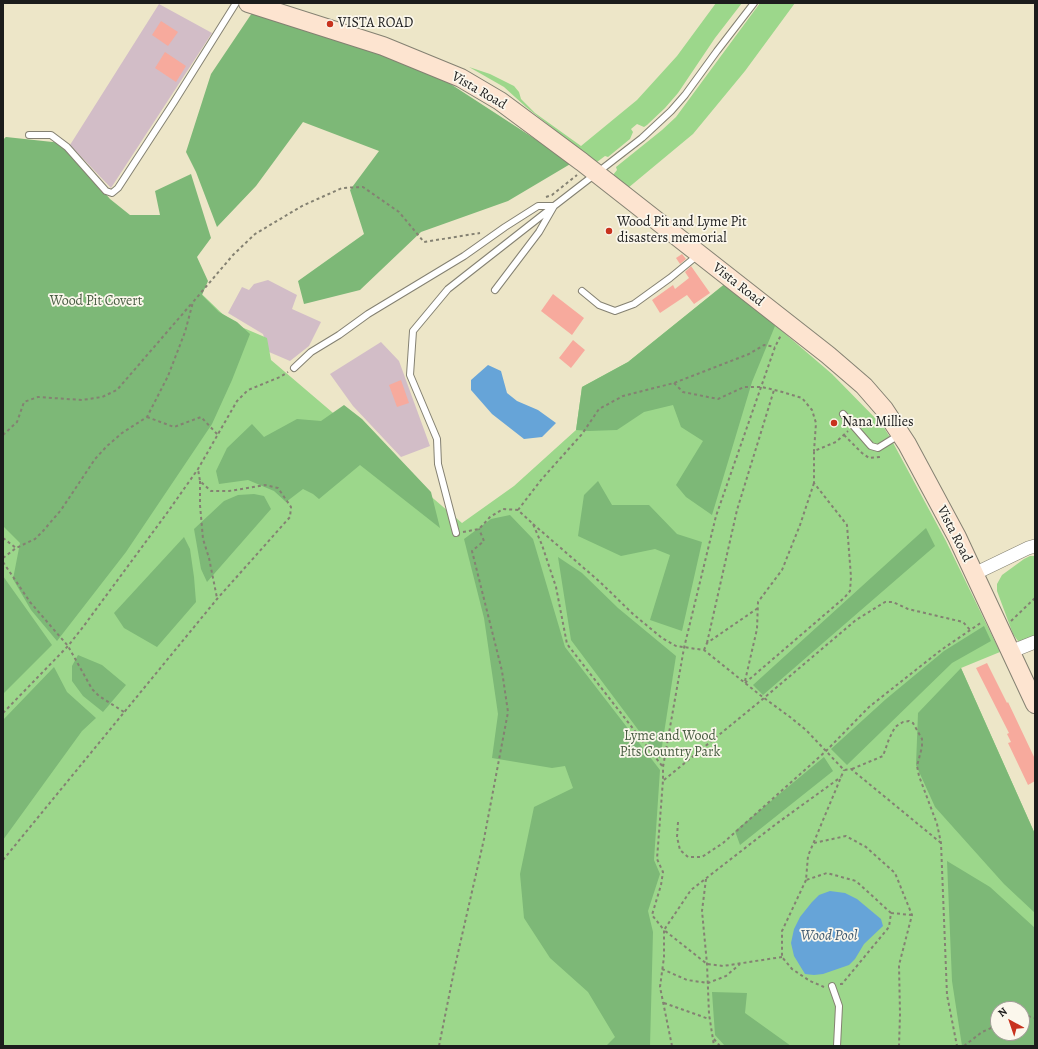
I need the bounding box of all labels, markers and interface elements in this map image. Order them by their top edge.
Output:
place label: VISTA ROAD [338,16,413,32]
marker: VISTA ROAD [325,19,335,29]
street label: Vista Road [449,69,509,113]
place label: Wood Pit and Lyme Pit disasters memorial [617,215,747,248]
marker: Wood Pit and Lyme Pit disasters memorial [604,226,614,236]
street label: Vista Road [709,260,767,310]
park label: Wood Pit Covert [50,294,142,310]
place label: Nana Millies [842,415,914,431]
marker: Nana Millies [829,418,839,428]
street label: Vista Road [933,503,975,565]
park label: Lyme and Wood Pits Country Park [620,729,720,762]
water label: Wood Pool [800,927,858,945]
north arrow [990,1001,1030,1041]
text: N [995,1004,1010,1021]

